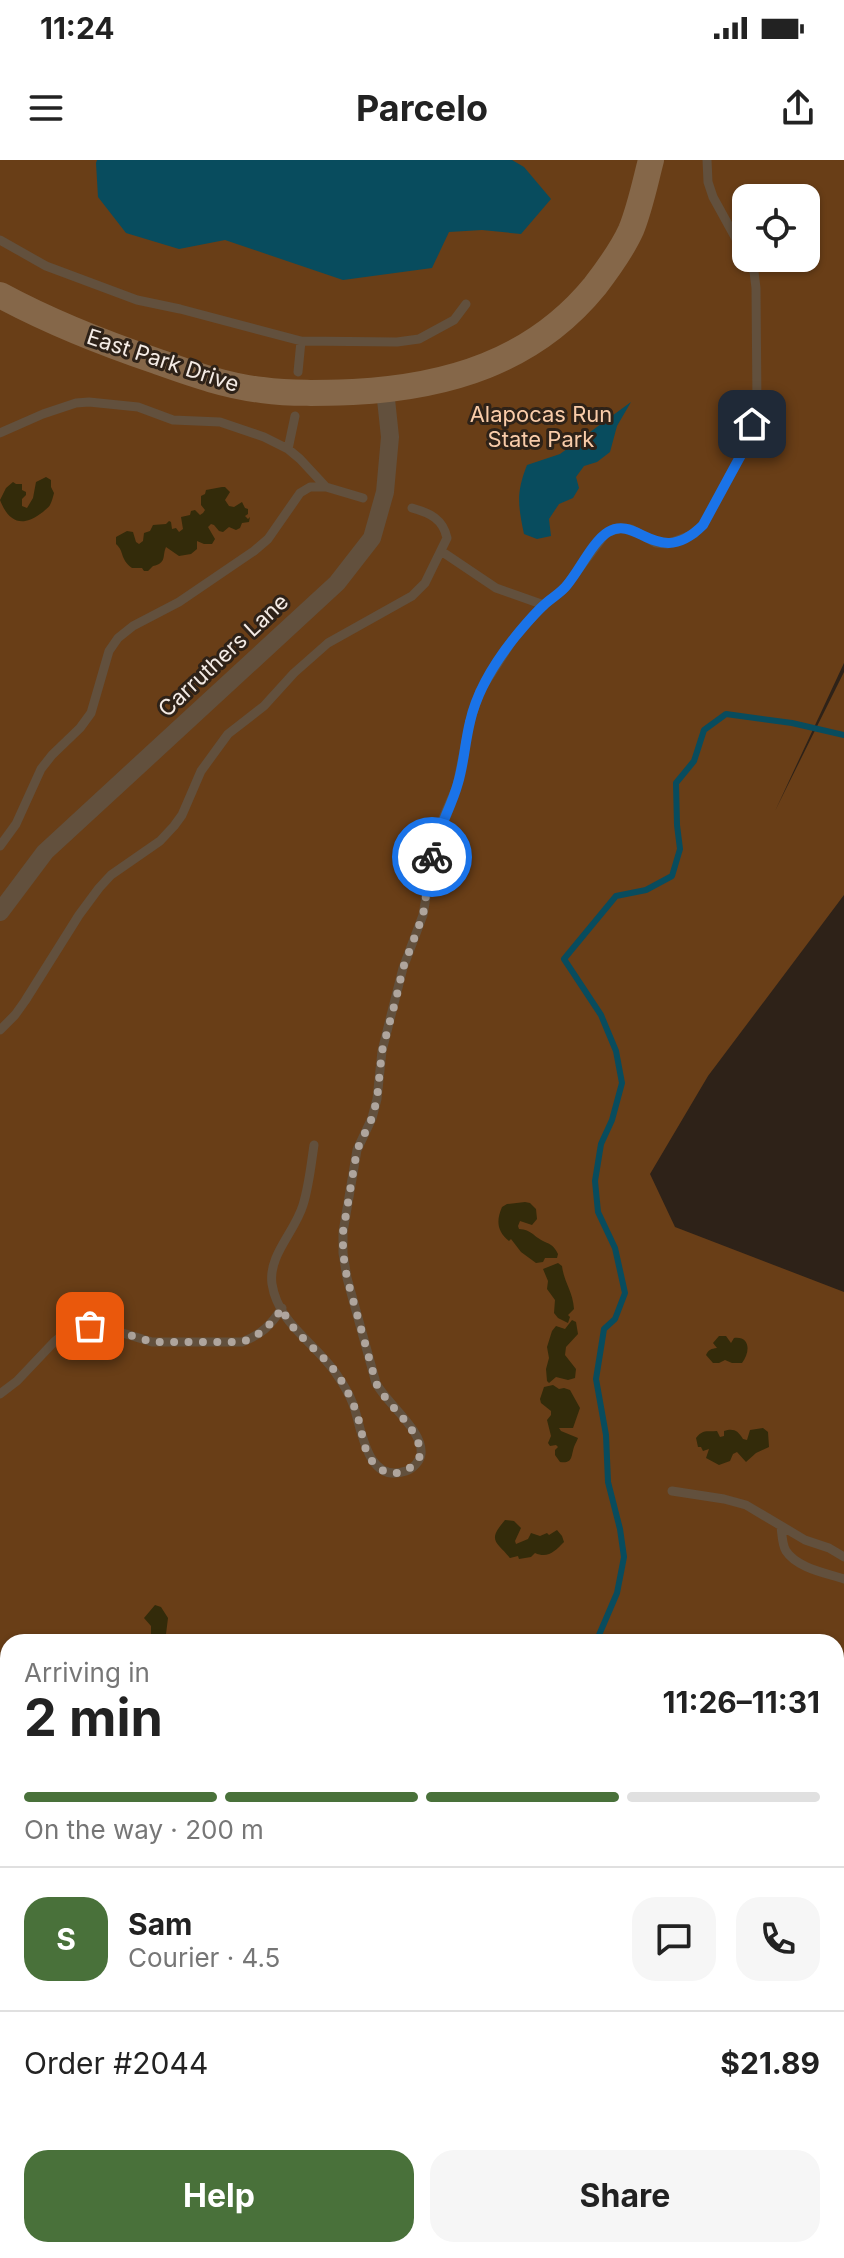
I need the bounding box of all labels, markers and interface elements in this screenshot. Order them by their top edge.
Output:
text: 11:24 [40,10,115,46]
icon: menu [24,86,68,130]
text: Parcelo [356,86,488,130]
icon: share [776,86,820,130]
map controls [732,184,820,272]
button: locate [732,184,820,272]
street label: East Park Drive [84,323,242,397]
pin [718,390,786,458]
park label: Alapocas Run State Park [470,401,612,452]
icon: home [730,402,774,446]
street label: Carruthers Lane [153,588,293,722]
courier [392,817,472,897]
icon: bike [410,835,454,879]
pin [56,1292,124,1360]
icon: bag [68,1304,112,1348]
text: Arriving in [24,1657,150,1688]
text: 11:26–11:31 [663,1684,820,1720]
text: 2 min [24,1686,163,1749]
text: On the way · 200 m [24,1814,264,1845]
button: chat [632,1897,716,1981]
button: phone [736,1897,820,1981]
text: Sam [128,1906,192,1942]
text: S [56,1921,76,1957]
text: Courier · 4.5 [128,1942,280,1973]
text: Order #2044 [24,2045,208,2081]
text: $21.89 [720,2045,820,2081]
button: Help [24,2150,414,2242]
button: Share [430,2150,820,2242]

